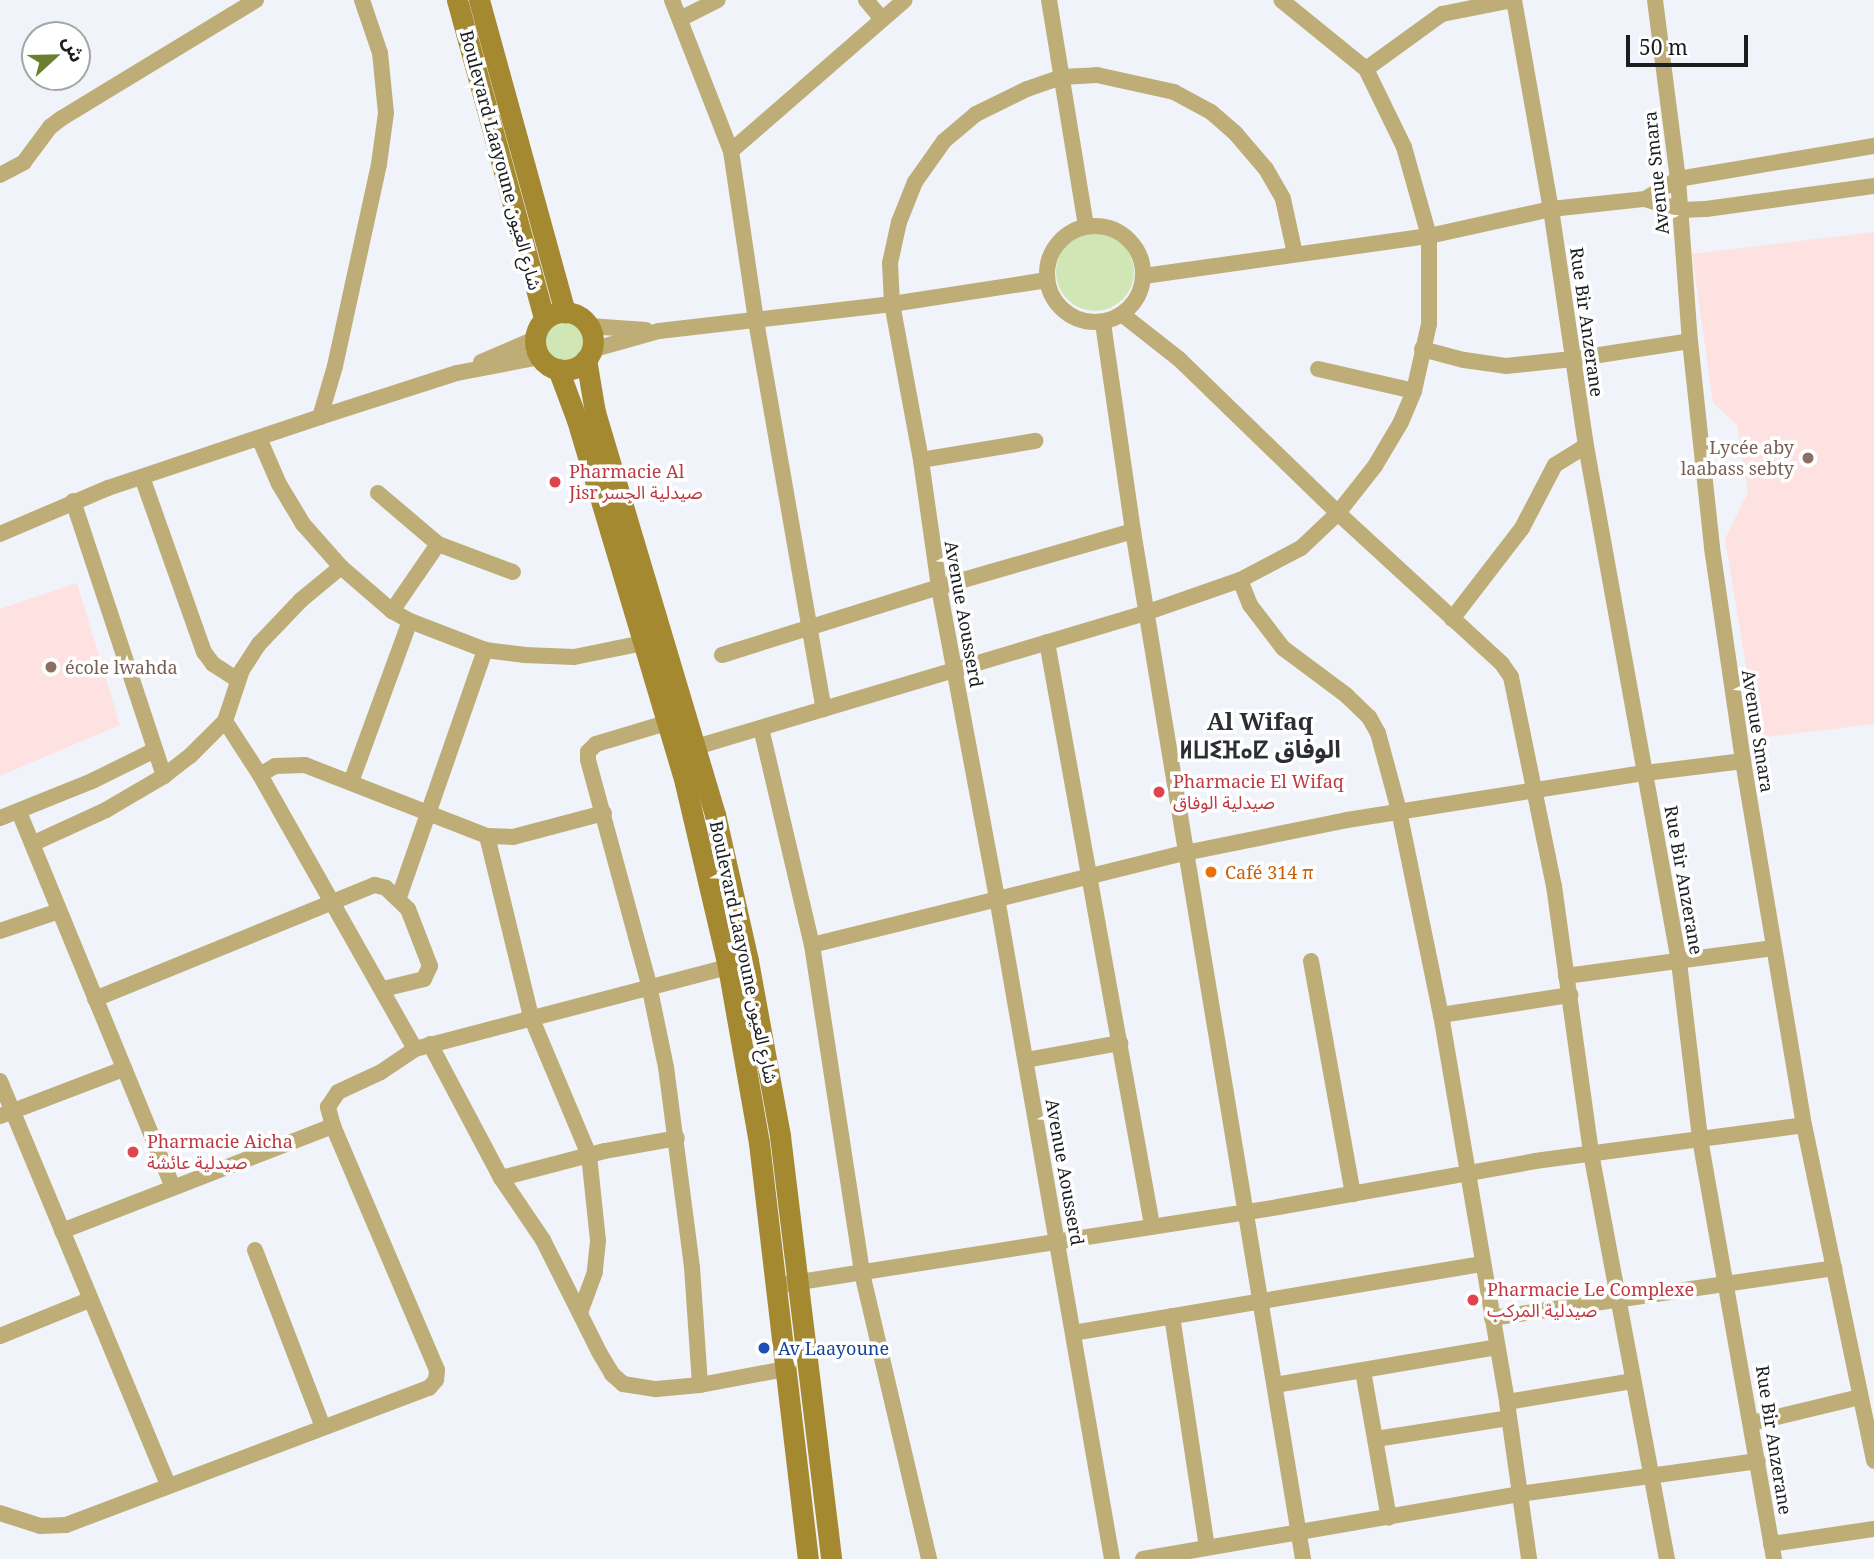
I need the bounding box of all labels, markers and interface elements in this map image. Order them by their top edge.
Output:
north arrow [21,21,91,91]
scale bar [1629,21,1752,65]
street label: Boulevard Laayoune شارع العيون [456,28,546,292]
text: ش [57,32,91,66]
text: 50 m [1639,33,1688,61]
street label: Avenue Smara [1639,110,1673,236]
street label: Rue Bir Anzerane [1566,246,1608,398]
place label: Lycée aby laabass sebty [1681,437,1794,480]
marker: Lycée aby laabass sebty [1800,450,1816,466]
place label: Pharmacie Al Jisr صيدلية الجسر [569,461,703,504]
marker: Pharmacie Al Jisr صيدلية الجسر [547,474,563,490]
street label: Avenue Aousserd [940,539,988,689]
place label: école lwahda [65,656,178,678]
marker: école lwahda [43,659,59,675]
street label: Avenue Smara [1738,668,1778,794]
district label: Al Wifaq ⵍⵡⵉⴼⴰⵇ الوفاق [1179,707,1341,763]
place label: Pharmacie El Wifaq صيدلية الوفاق [1173,771,1344,814]
marker: Pharmacie El Wifaq صيدلية الوفاق [1151,784,1167,800]
street label: Rue Bir Anzerane [1660,804,1708,956]
street label: Boulevard Laayoune شارع العيون [706,819,782,1085]
place label: Café 314 π [1225,861,1314,883]
marker: Café 314 π [1203,864,1219,880]
street label: Avenue Aousserd [1041,1097,1089,1247]
place label: Pharmacie Aicha صيدلية عائشة [147,1131,293,1174]
marker: Pharmacie Aicha صيدلية عائشة [125,1144,141,1160]
place label: Pharmacie Le Complexe صيدلية المركب [1487,1279,1694,1322]
marker: Pharmacie Le Complexe صيدلية المركب [1465,1292,1481,1308]
place label: Av Laayoune [778,1337,889,1359]
marker: Av Laayoune [756,1340,772,1356]
street label: Rue Bir Anzerane [1752,1364,1796,1516]

